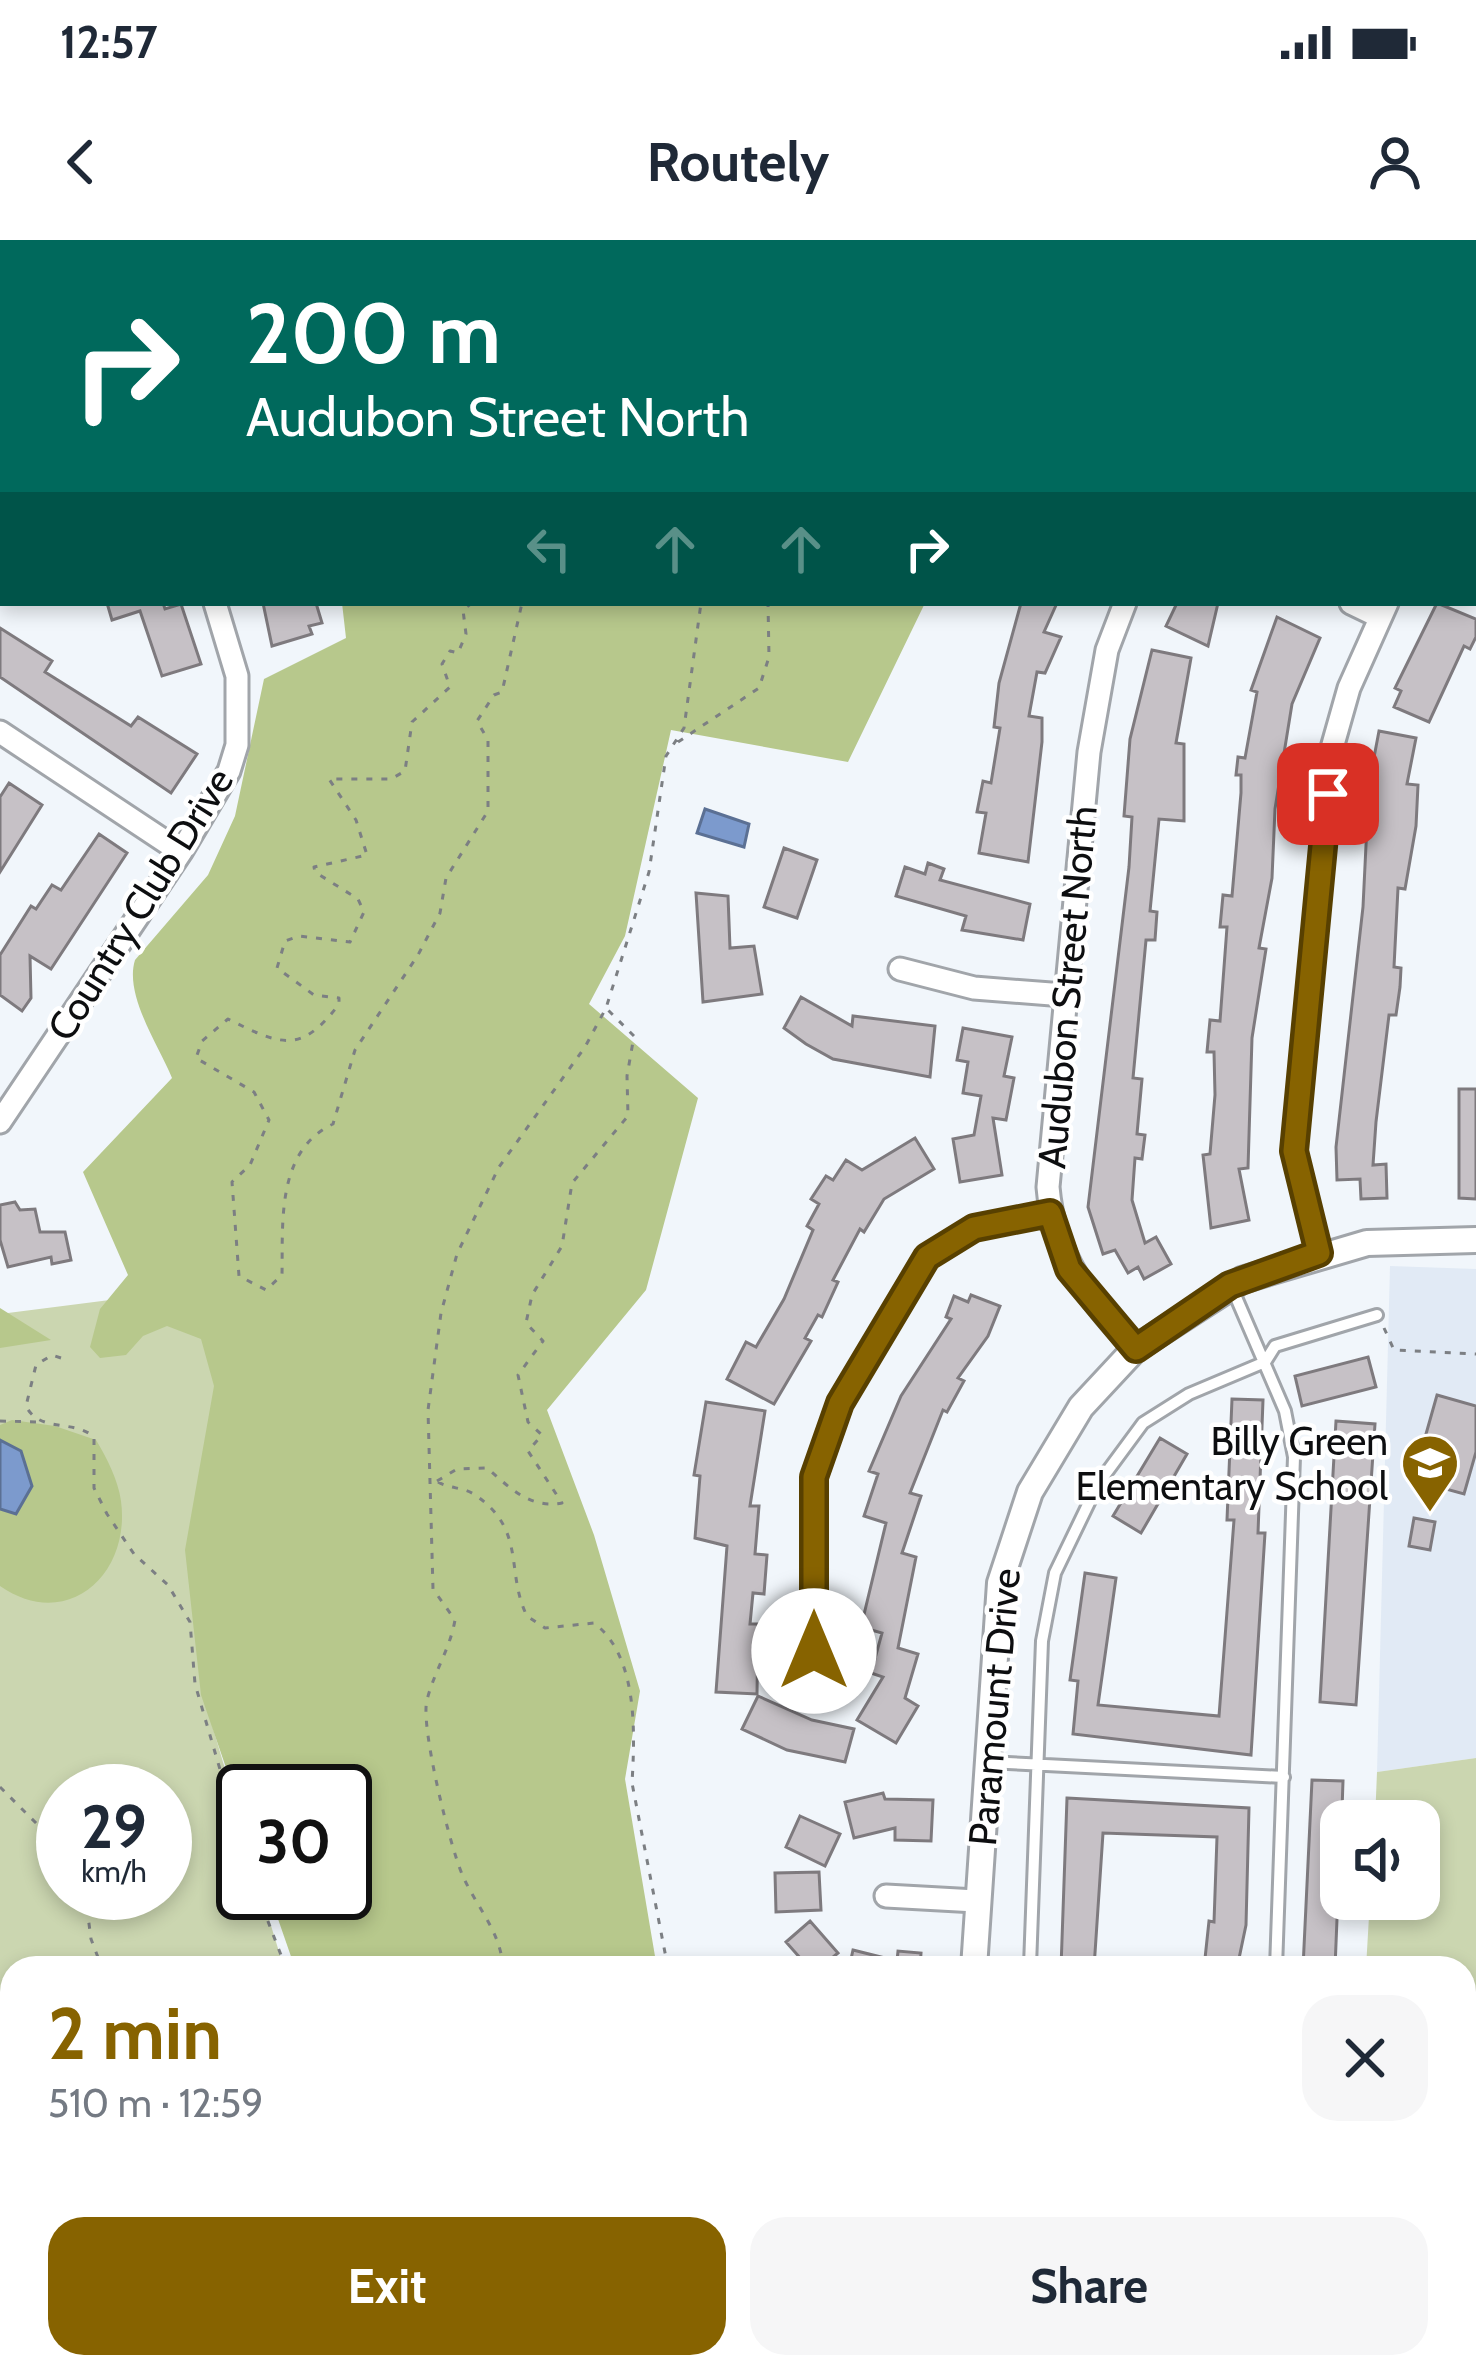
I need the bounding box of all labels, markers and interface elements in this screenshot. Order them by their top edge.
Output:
text: 12:57 [60,15,158,69]
icon: back [48,129,114,195]
text: Routely [647,129,829,195]
icon: person [1362,129,1428,195]
text: 200 m [246,282,501,384]
icon: right [48,288,204,444]
text: Audubon Street North [246,384,750,450]
icon: left [516,516,582,582]
icon: ahead [642,516,708,582]
icon: ahead [768,516,834,582]
icon: right [894,516,960,582]
pin [1277,743,1379,845]
street label: Country Club Drive [37,759,243,1049]
icon: arrive [1295,761,1361,827]
street label: Audubon Street North [1027,804,1107,1170]
place label: Billy Green Elementary School [1075,1417,1388,1510]
school or university icon: Billy Green Elementary School [1399,1432,1461,1514]
street label: Paramount Drive [958,1566,1030,1848]
position arrow [751,1588,877,1714]
speed limit sign: 30 [216,1764,372,1920]
text: 29 [81,1790,147,1863]
map controls [1320,1800,1440,1920]
button: sound [1320,1800,1440,1920]
text: km/h [81,1853,147,1890]
text: 2 min [48,1990,222,2077]
button: close [1302,1995,1428,2121]
text: 510 m · 12:59 [48,2079,263,2127]
button: Exit [48,2217,726,2355]
button: Share [750,2217,1428,2355]

